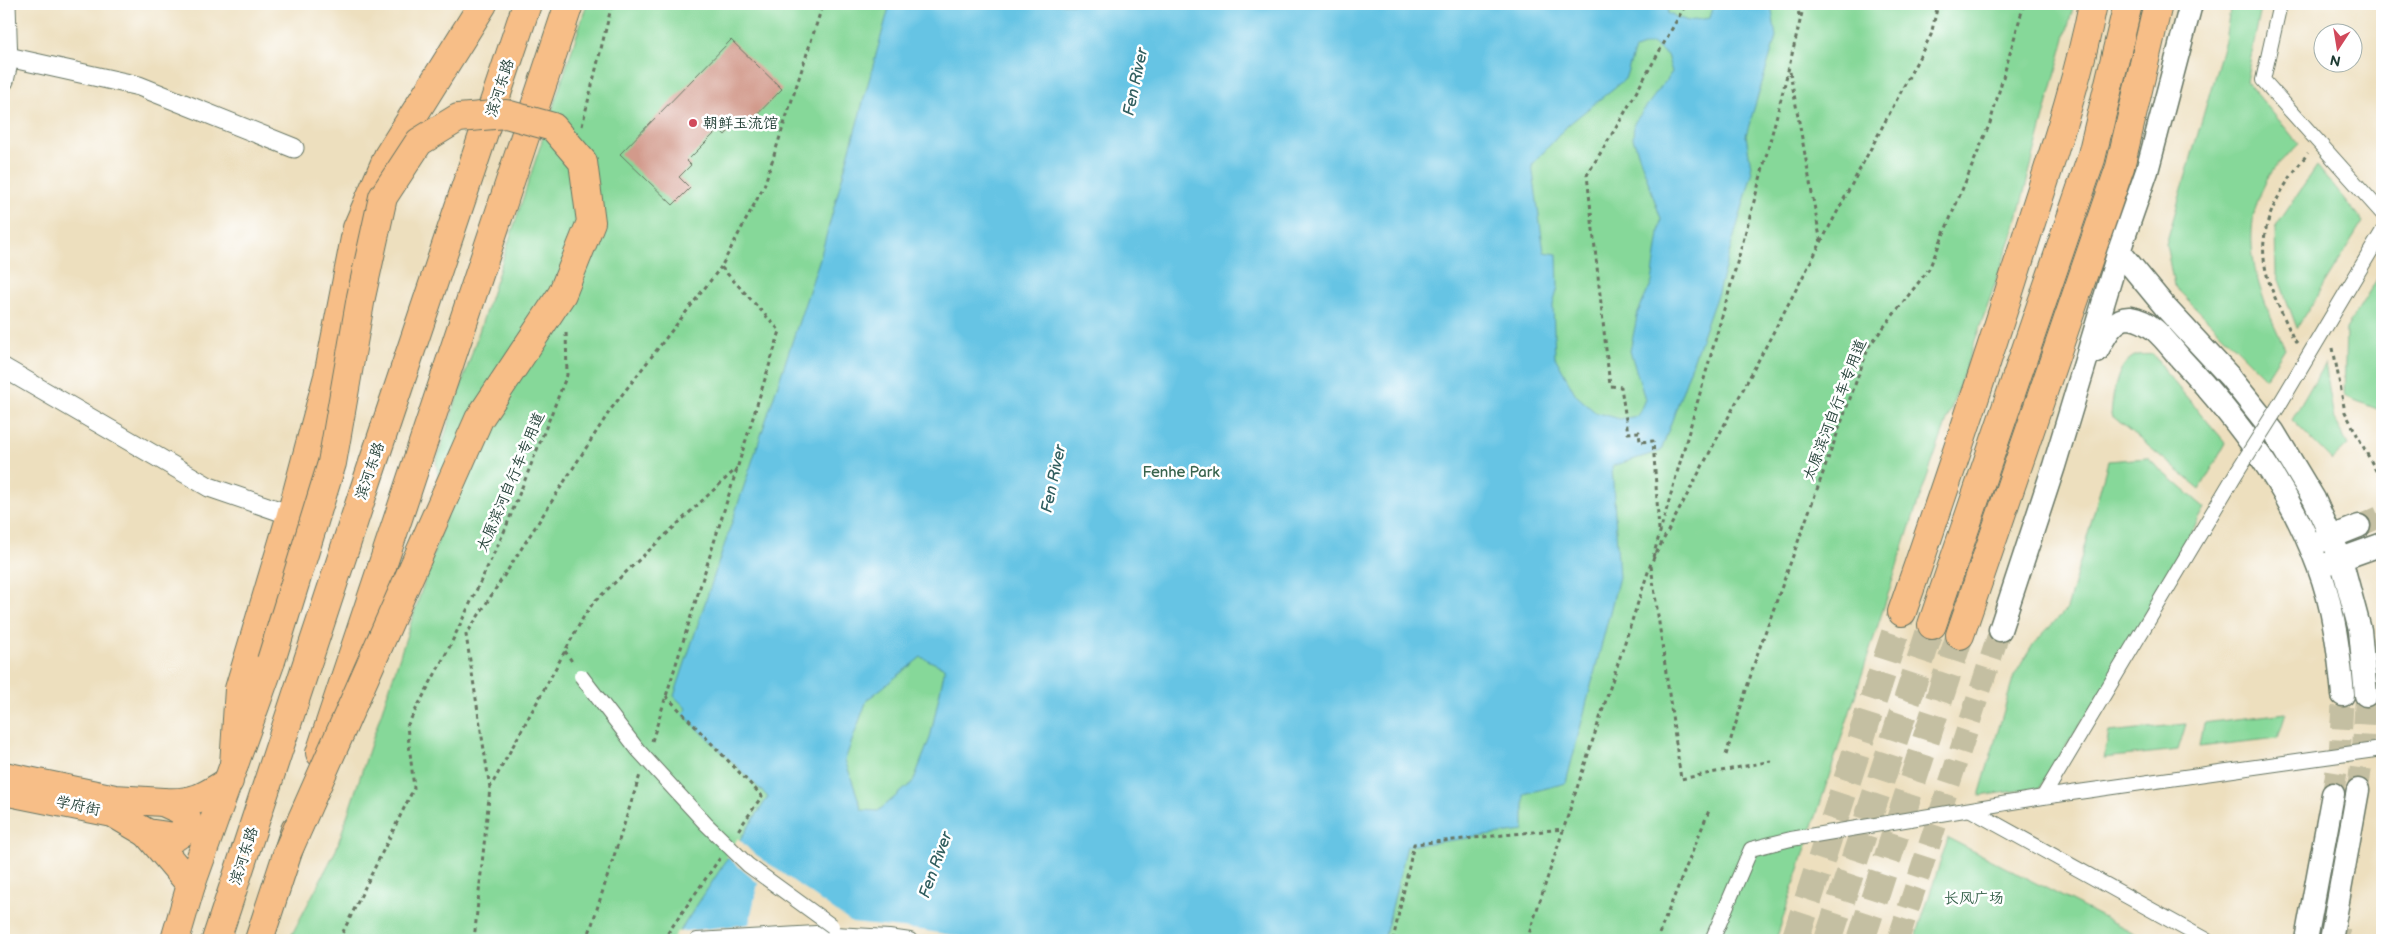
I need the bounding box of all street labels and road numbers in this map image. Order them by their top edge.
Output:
street label: 滨河东路 [482,57,518,119]
street label: 太原滨河自行车专用道 [1799,337,1871,483]
street label: 太原滨河自行车专用道 [473,409,549,555]
street label: 滨河东路 [351,440,389,502]
street label: 学府街 [54,792,102,820]
street label: 滨河东路 [226,825,262,887]

